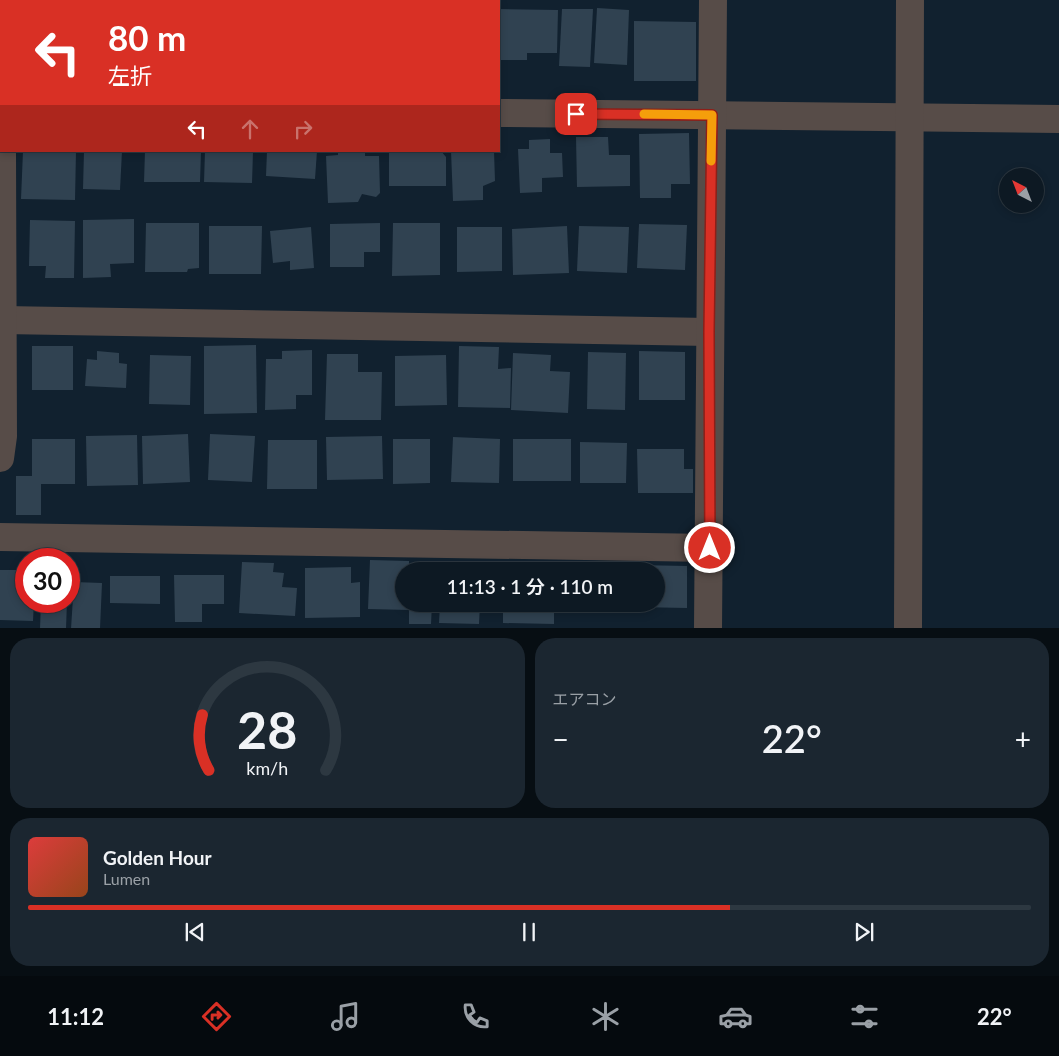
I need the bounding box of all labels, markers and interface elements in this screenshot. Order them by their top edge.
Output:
text: 80 m [108,16,186,58]
icon: left [25,20,90,85]
text: 左折 [108,62,152,89]
pin [555,93,597,135]
icon: arrive [562,100,590,128]
icon: left [183,115,211,143]
icon: ahead [236,115,264,143]
icon: right [289,115,317,143]
north arrow [999,168,1044,212]
map controls [999,168,1044,213]
position arrow [683,521,735,573]
speed limit sign: 30 [15,548,80,613]
text: 11:13 · 1 分 · 110 m [447,575,613,598]
text: エアコン [553,689,617,708]
text: 28 [237,698,297,760]
text: 22° [762,715,822,761]
text: − [553,722,569,756]
text: + [1015,722,1031,756]
text: km/h [246,757,288,779]
text: Golden Hour [103,846,212,869]
text: Lumen [103,869,150,888]
icon: previous [181,918,209,946]
icon: pause [515,918,543,946]
icon: next [850,918,878,946]
icon: directions [199,999,234,1034]
icon: music [328,999,363,1034]
icon: phone [458,999,493,1034]
icon: climate [588,999,623,1034]
icon: car [718,999,753,1034]
icon: filters [847,999,882,1034]
text: 11:12 [47,1003,104,1030]
text: 22° [977,1003,1012,1030]

